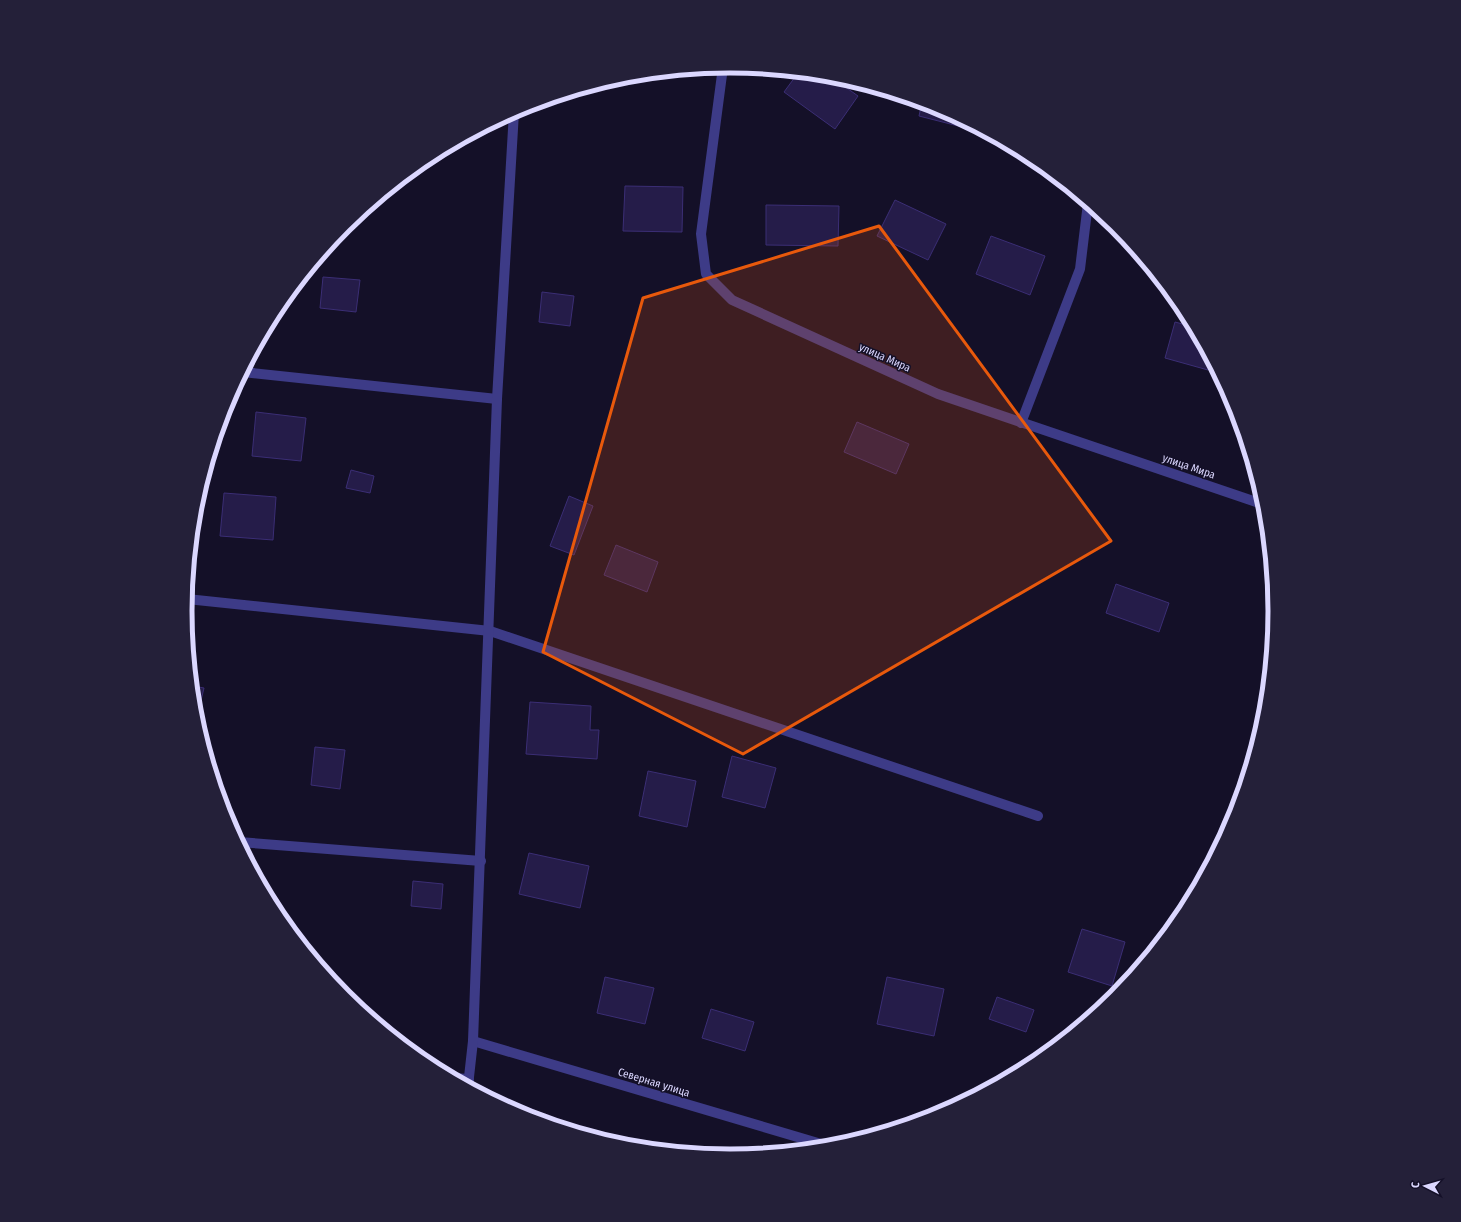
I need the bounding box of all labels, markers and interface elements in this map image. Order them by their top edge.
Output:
street label: улица Мира [857,340,913,375]
street label: улица Мира [1161,451,1217,482]
street label: Северная улица [616,1065,691,1100]
north arrow [1405,1166,1445,1206]
text: С [1409,1181,1422,1189]

